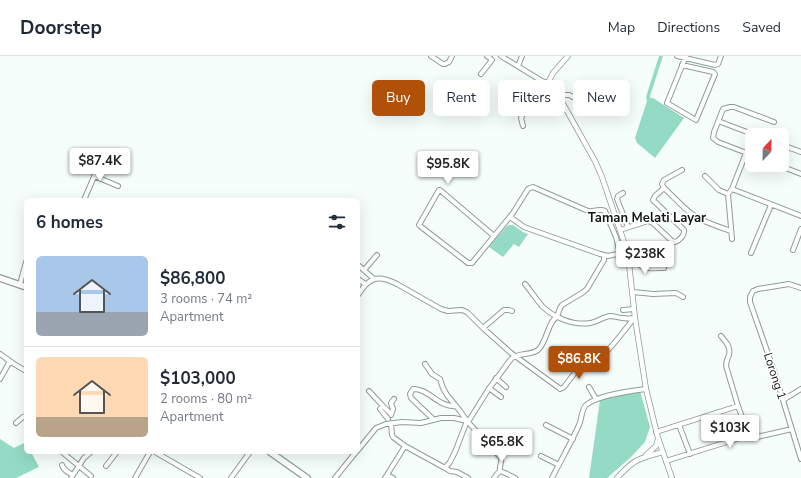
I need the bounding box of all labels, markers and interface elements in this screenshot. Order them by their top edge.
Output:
text: Doorstep [20,15,102,41]
text: Map [608,18,635,37]
text: Directions [657,18,720,37]
text: Saved [742,18,781,37]
chip: Buy [372,80,425,116]
chip: Rent [433,80,490,116]
chip: Filters [498,80,565,116]
chip: New [573,80,630,116]
north arrow [745,128,789,172]
map controls [745,128,789,172]
pin: $87.4K [67,148,133,182]
pin: $95.8K [415,151,481,185]
text: $87.4K [78,152,122,170]
text: $95.8K [426,155,470,173]
district label: Taman Melati Layar [588,209,707,227]
text: 6 homes [36,211,103,234]
icon: filters [326,211,348,233]
pin: $238K [617,241,673,275]
text: $238K [625,245,665,263]
text: $86,800 [160,267,225,290]
icon: home [68,272,116,320]
text: 3 rooms · 74 m² [160,290,252,308]
text: Apartment [160,308,223,326]
pin: $86.8K [546,346,612,380]
text: $86.8K [557,350,601,368]
street label: Lorong 1 [760,351,790,401]
text: $103,000 [160,367,236,390]
icon: home [68,373,116,421]
text: 2 rooms · 80 m² [160,390,252,408]
text: Apartment [160,408,223,426]
pin: $103K [702,415,758,449]
text: $103K [710,419,750,437]
pin: $65.8K [469,429,535,463]
text: $65.8K [480,433,524,451]

